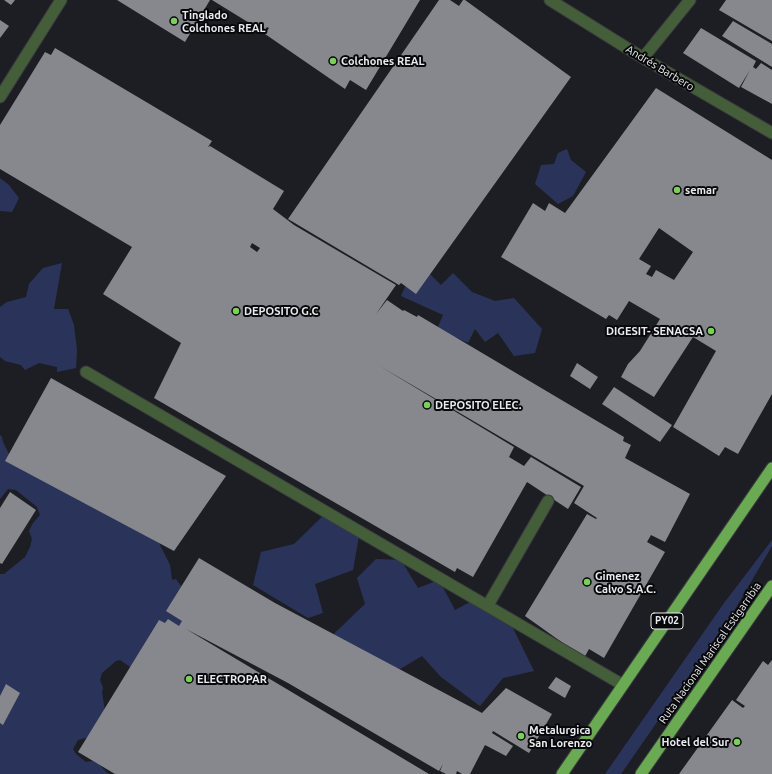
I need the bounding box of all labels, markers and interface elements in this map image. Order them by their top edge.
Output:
place label: Tinglado Colchones REAL [182,8,265,34]
marker: Tinglado Colchones REAL [169,16,179,26]
street label: Andrés Barbero [623,42,697,94]
place label: Colchones REAL [341,54,424,68]
marker: Colchones REAL [328,56,338,66]
place label: semar [685,183,717,197]
marker: semar [672,185,682,195]
place label: DEPOSITO G.C [244,304,319,318]
marker: DEPOSITO G.C [231,306,241,316]
place label: DIGESIT- SENACSA [606,324,703,338]
marker: DIGESIT- SENACSA [706,326,716,336]
place label: DEPOSITO ELEC. [435,398,521,412]
marker: DEPOSITO ELEC. [422,400,432,410]
place label: Gimenez Calvo S.A.C. [595,569,656,595]
marker: Gimenez Calvo S.A.C. [582,577,592,587]
street label: Ruta Nacional Mariscal Estigarribia [656,580,764,726]
road number: PY02 [651,613,683,629]
place label: ELECTROPAR [197,672,267,686]
marker: ELECTROPAR [184,674,194,684]
place label: Metalurgica San Lorenzo [529,723,592,749]
marker: Metalurgica San Lorenzo [516,731,526,741]
place label: Hotel del Sur [661,735,729,749]
marker: Hotel del Sur [732,737,742,747]

